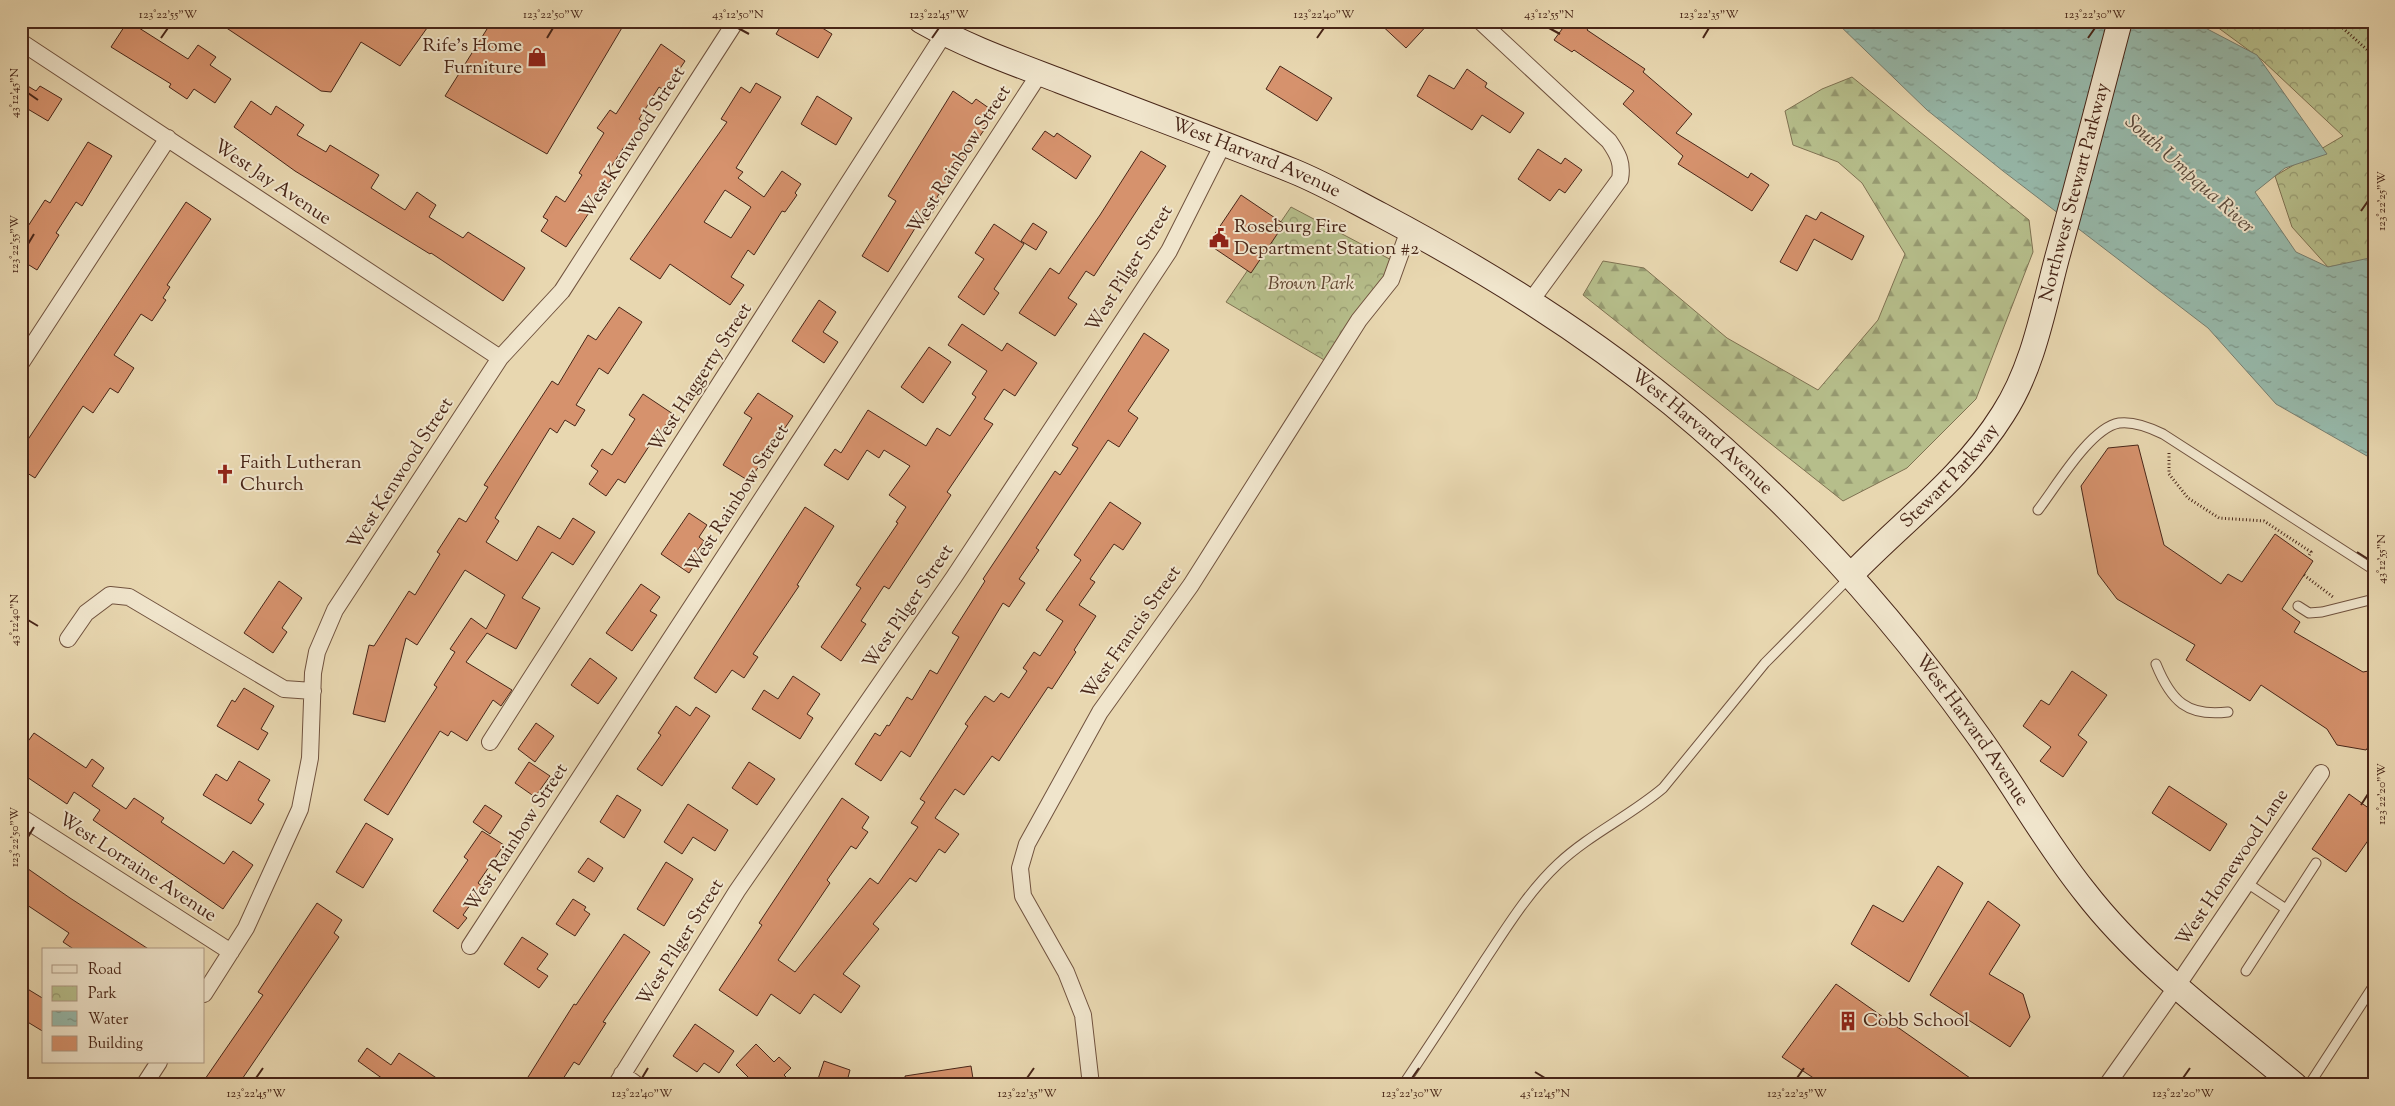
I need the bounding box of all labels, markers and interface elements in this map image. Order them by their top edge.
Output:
text: 123°22'55"W [139,6,198,24]
text: 123°22'50"W [523,6,584,24]
text: 43°12'50"N [712,6,764,24]
text: 123°22'45"W [909,6,969,24]
text: 123°22'40"W [1294,6,1355,24]
text: 43°12'55"N [1524,6,1574,24]
text: 123°22'35"W [1679,6,1739,24]
text: 123°22'30"W [2065,6,2126,24]
place label: Rife's Home Furniture [422,33,522,82]
shop icon: Rife's Home Furniture [526,46,548,68]
street label: West Kenwood Street [574,61,693,225]
text: 43°12'45"N [6,67,24,118]
street label: Northwest Stewart Parkway [2033,79,2117,304]
street label: West Rainbow Street [902,80,1019,240]
water label: South Umpqua River [2118,109,2260,241]
street label: West Harvard Avenue [1167,111,1345,205]
street label: West Jay Avenue [208,133,337,233]
text: 123°22'25"W [2373,170,2391,231]
street label: West Pilger Street [1080,200,1180,338]
text: 123°22'55"W [6,214,24,273]
place label: Roseburg Fire Department Station #2 [1234,214,1419,263]
public building icon: Roseburg Fire Department Station #2 [1208,227,1230,249]
park label: Brown Park [1268,271,1355,298]
street label: West Haggerty Street [643,298,760,458]
street label: West Harvard Avenue [1625,363,1779,501]
street label: West Kenwood Street [342,392,461,556]
street label: Stewart Parkway [1894,418,2006,535]
street label: West Rainbow Street [680,419,797,579]
place label: Faith Lutheran Church [240,450,362,499]
church icon: Faith Lutheran Church [214,463,236,485]
text: 43°12'55"N [2373,534,2391,584]
street label: West Pilger Street [857,539,961,675]
street label: West Francis Street [1076,560,1189,705]
text: 43°12'40"N [6,594,24,646]
street label: West Harvard Avenue [1908,649,2035,812]
street label: West Rainbow Street [459,758,576,918]
text: 123°22'20"W [2373,763,2391,825]
street label: West Homewood Lane [2170,784,2296,952]
text: 123°22'50"W [6,806,24,867]
street label: West Lorraine Avenue [53,807,222,929]
street label: West Pilger Street [631,874,731,1012]
legend [42,948,205,1064]
text: Road [88,960,122,981]
text: Park [88,984,117,1005]
place label: Cobb School [1863,1008,1969,1035]
text: Water [88,1010,129,1031]
building icon: Cobb School [1837,1010,1859,1032]
text: Building [88,1034,143,1055]
text: 123°22'45"W [226,1085,286,1103]
text: 123°22'40"W [612,1085,673,1103]
text: 123°22'35"W [997,1085,1057,1103]
text: 123°22'30"W [1382,1085,1443,1103]
text: 43°12'45"N [1520,1085,1571,1103]
text: 123°22'25"W [1767,1085,1828,1103]
text: 123°22'20"W [2152,1085,2214,1103]

